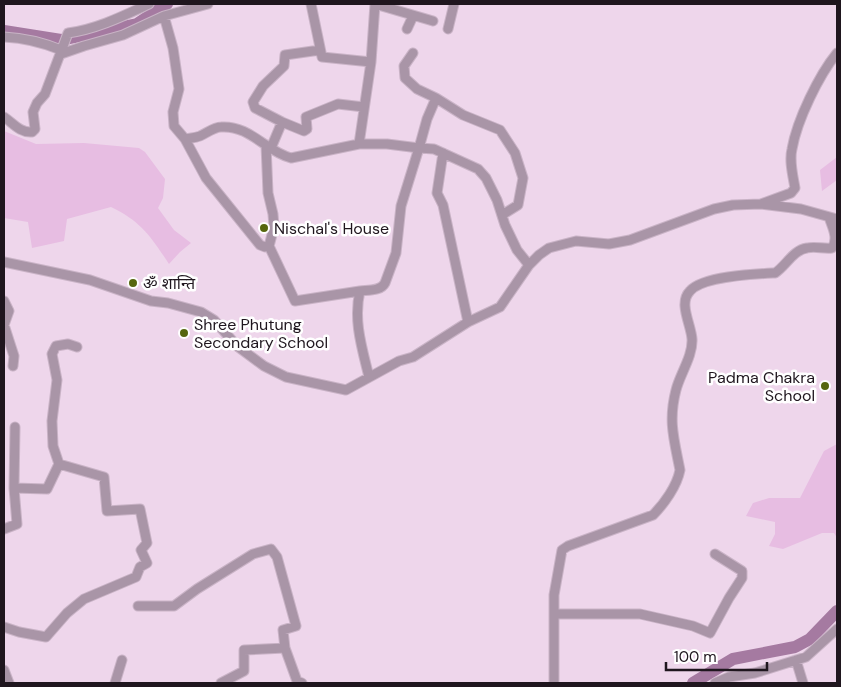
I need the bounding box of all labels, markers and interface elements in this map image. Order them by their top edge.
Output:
place label: Nischal's House [274,218,389,239]
marker: Nischal's House [258,222,270,234]
place label: ॐ शान्ति [143,273,196,294]
marker: ॐ शान्ति [127,277,139,289]
place label: Shree Phutung Secondary School [194,314,328,353]
marker: Shree Phutung Secondary School [178,327,190,339]
place label: Padma Chakra School [708,367,815,406]
marker: Padma Chakra School [819,380,831,392]
scale bar [666,640,767,672]
text: 100 m [674,647,717,667]

